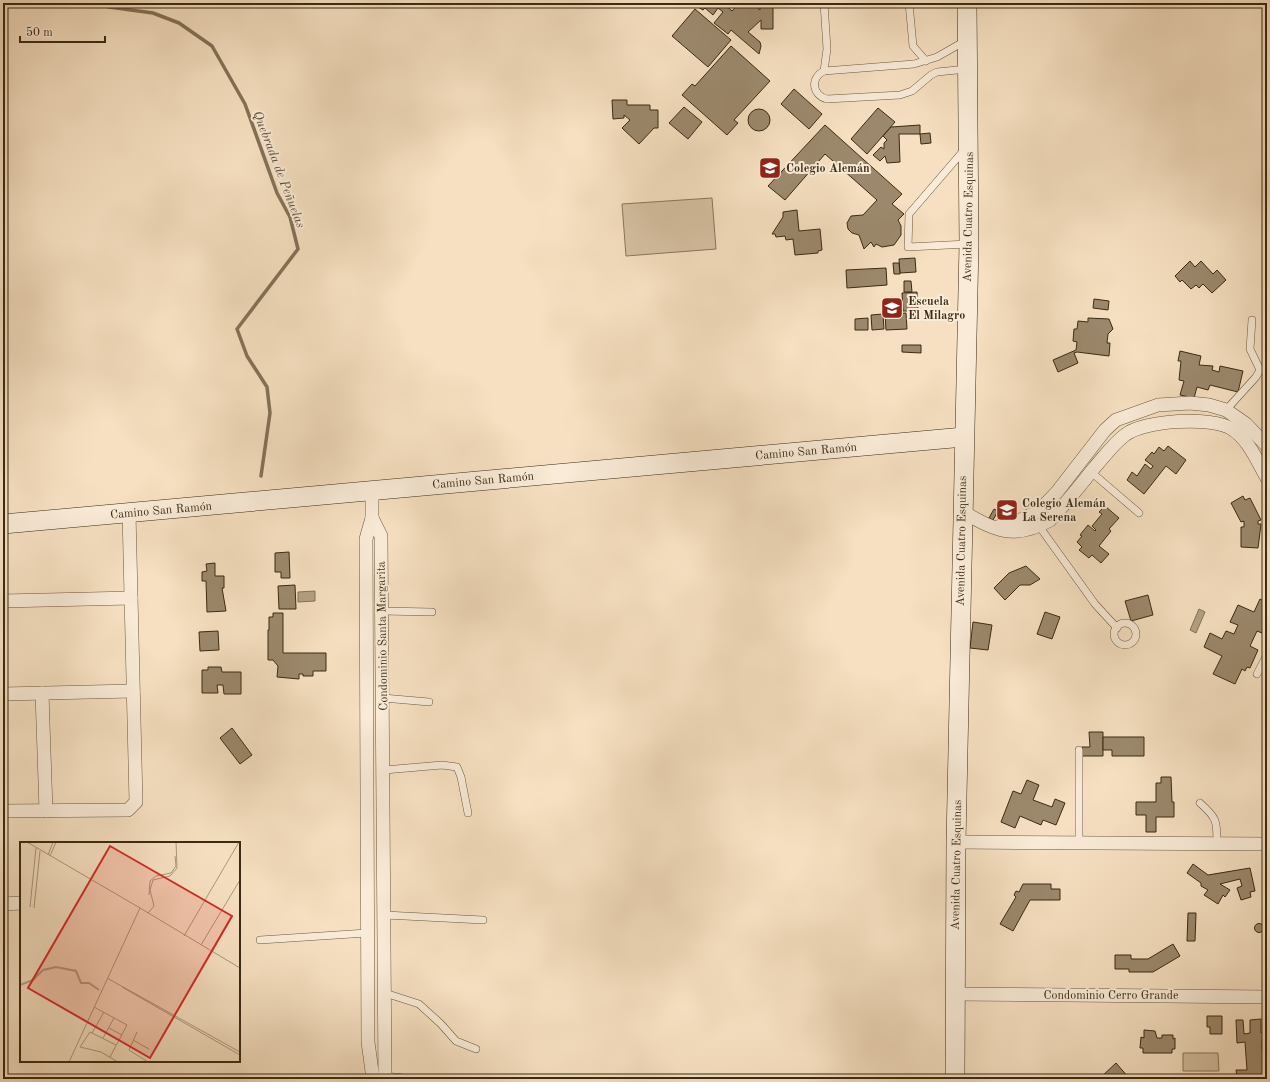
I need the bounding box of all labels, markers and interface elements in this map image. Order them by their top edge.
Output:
scale bar [20,18,105,44]
text: 50 m [26,26,53,39]
water label: Quebrada de Peñuelas [250,109,307,230]
street label: Avenida Cuatro Esquinas [962,152,976,282]
school or university icon: Colegio Alemán [757,155,783,181]
place label: Colegio Alemán [786,163,870,175]
school or university icon: Escuela El Milagro [879,295,905,321]
place label: Escuela El Milagro [908,296,965,322]
street label: Camino San Ramón [755,442,858,462]
street label: Camino San Ramón [432,471,535,491]
street label: Avenida Cuatro Esquinas [955,476,969,606]
school or university icon: Colegio Alemán La Serena [994,497,1020,523]
place label: Colegio Alemán La Serena [1022,498,1106,524]
street label: Camino San Ramón [110,501,213,521]
street label: Condominio Santa Margarita [376,561,390,711]
street label: Avenida Cuatro Esquinas [950,800,964,930]
inset map [20,842,240,1062]
street label: Condominio Cerro Grande [1044,990,1179,1002]

